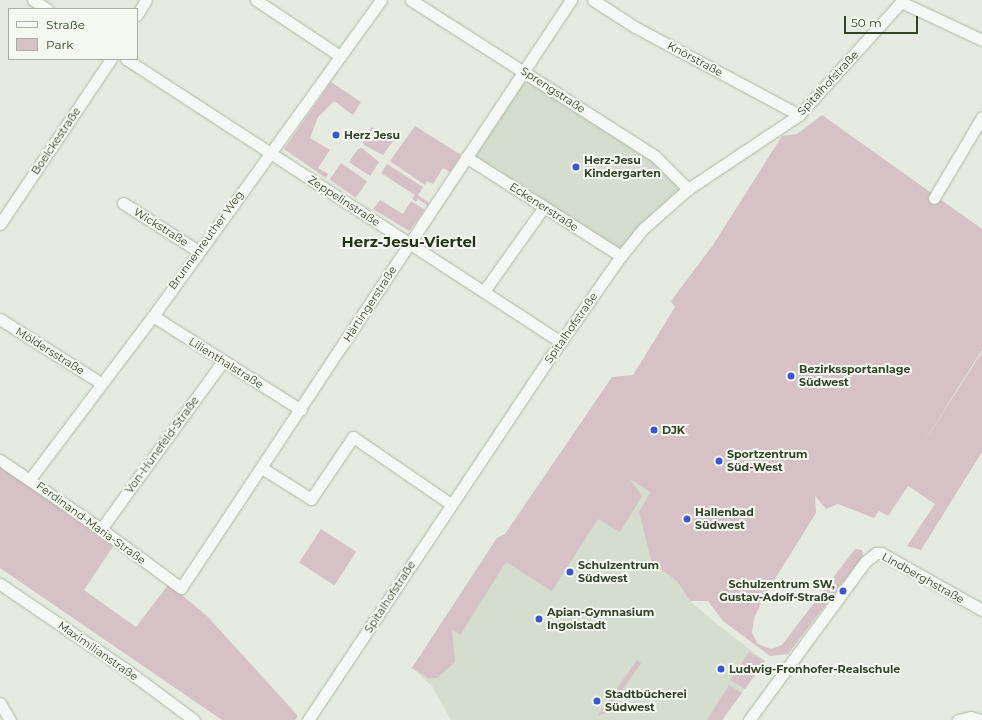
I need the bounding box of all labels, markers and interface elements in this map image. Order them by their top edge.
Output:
legend [8,8,138,60]
scale bar [846,8,920,34]
text: 50 m [851,15,882,30]
text: Straße [46,17,85,32]
text: Park [46,37,73,52]
street label: Knörstraße [665,39,725,79]
street label: Spitalhofstraße [795,48,861,118]
street label: Sprengstraße [518,64,588,116]
street label: Boelckestraße [29,105,83,177]
place label: Herz Jesu [344,128,400,142]
marker: Herz Jesu [331,130,341,140]
place label: Herz-Jesu Kindergarten [584,154,661,180]
marker: Herz-Jesu Kindergarten [571,162,581,172]
street label: Zeppelinstraße [306,173,382,229]
street label: Eckenerstraße [507,180,581,234]
street label: Brunnenreuther Weg [166,188,246,292]
street label: Wickstraße [131,205,191,249]
district label: Herz-Jesu-Viertel [342,233,476,251]
street label: Härtingerstraße [341,264,399,344]
street label: Spitalhofstraße [542,290,600,366]
street label: Möldersstraße [13,325,87,377]
street label: Lilienthalstraße [186,335,266,391]
place label: Bezirkssportanlage Südwest [799,363,910,389]
marker: Bezirkssportanlage Südwest [786,371,796,381]
street label: Von-Hünefeld-Straße [122,394,202,496]
place label: DJK [662,423,685,437]
marker: DJK [649,425,659,435]
place label: Sportzentrum Süd-West [727,448,808,474]
marker: Sportzentrum Süd-West [714,456,724,466]
street label: Ferdinand-Maria-Straße [34,479,148,567]
place label: Hallenbad Südwest [695,506,754,532]
marker: Hallenbad Südwest [682,514,692,524]
street label: Lindberghstraße [880,550,966,606]
street label: Spitalhofstraße [362,559,418,635]
place label: Schulzentrum Südwest [578,559,659,585]
marker: Schulzentrum Südwest [565,567,575,577]
place label: Schulzentrum SW, Gustav-Adolf-Straße [719,578,835,604]
marker: Schulzentrum SW, Gustav-Adolf-Straße [838,586,848,596]
place label: Apian-Gymnasium Ingolstadt [547,606,654,632]
marker: Apian-Gymnasium Ingolstadt [534,614,544,624]
street label: Maximilianstraße [55,618,141,684]
place label: Ludwig-Fronhofer-Realschule [729,662,900,676]
marker: Ludwig-Fronhofer-Realschule [716,664,726,674]
place label: Stadtbücherei Südwest [605,688,687,714]
marker: Stadtbücherei Südwest [592,696,602,706]

